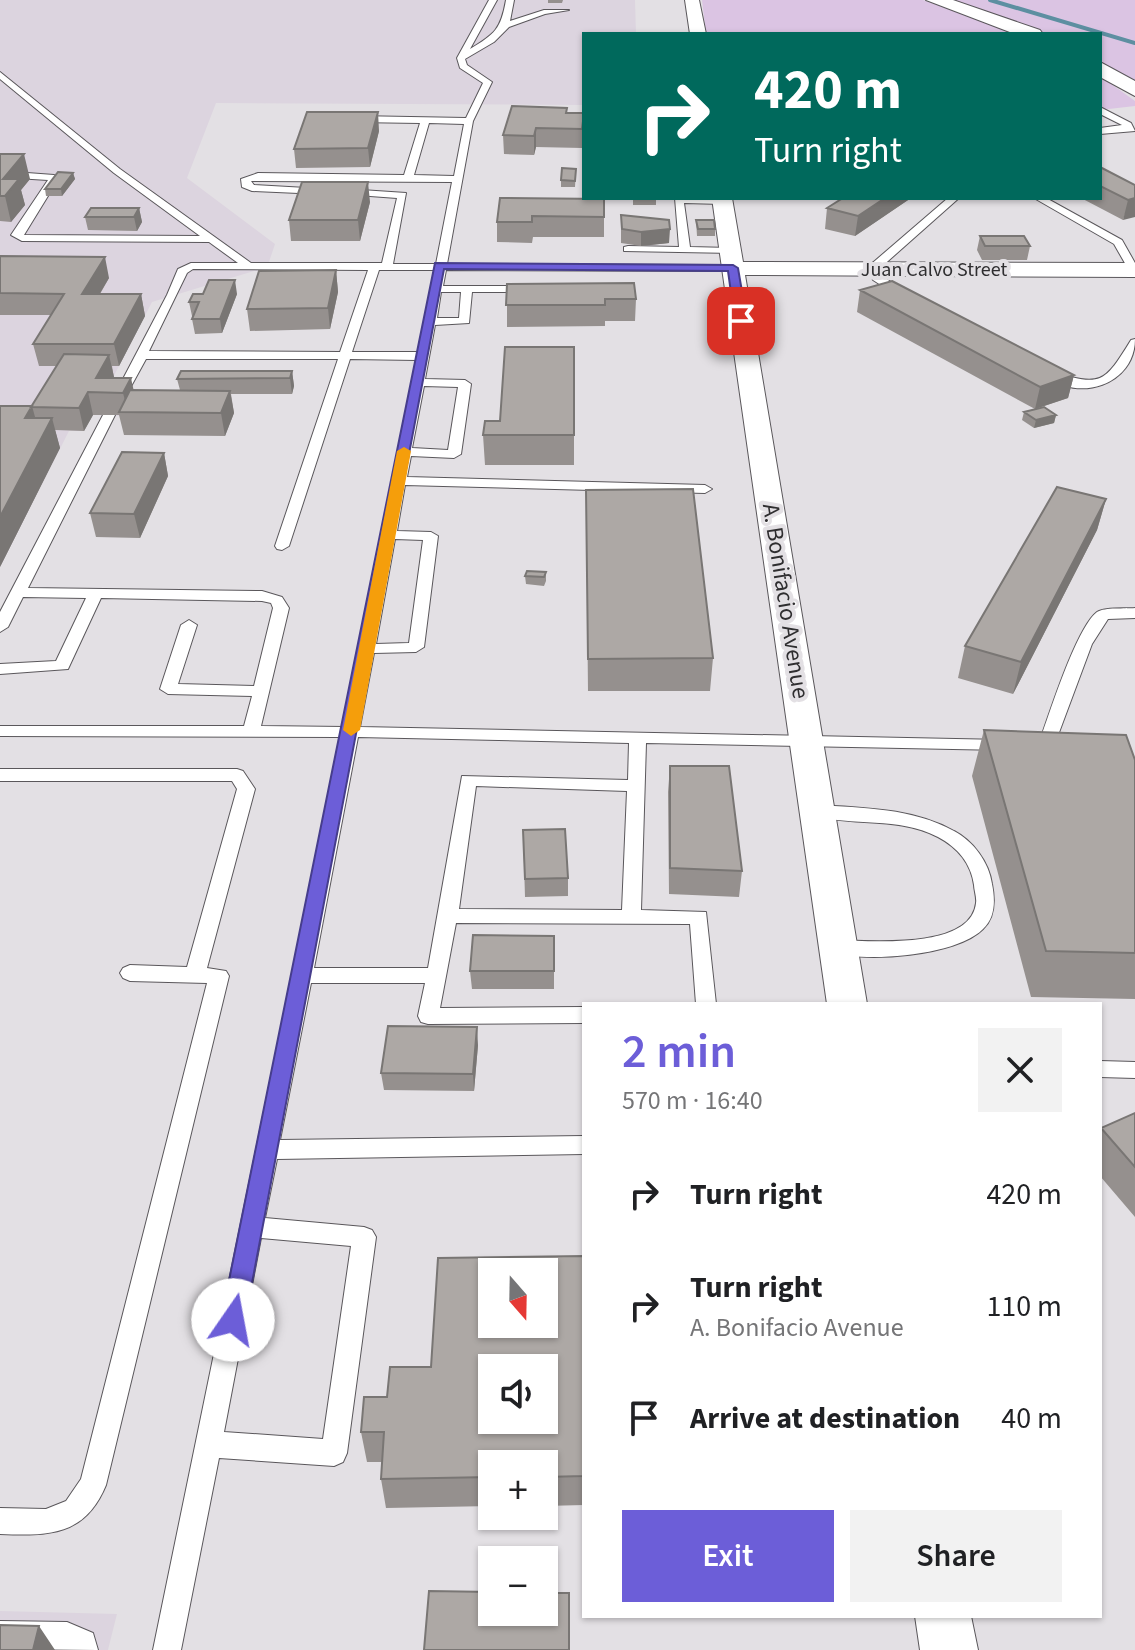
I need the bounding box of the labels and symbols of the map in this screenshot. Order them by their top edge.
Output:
street label: Juan Calvo Street [861,256,1007,284]
pin [707,287,775,355]
street label: A. Bonifacio Avenue [753,501,818,701]
north arrow [478,1258,558,1338]
position arrow [191,1278,275,1362]

